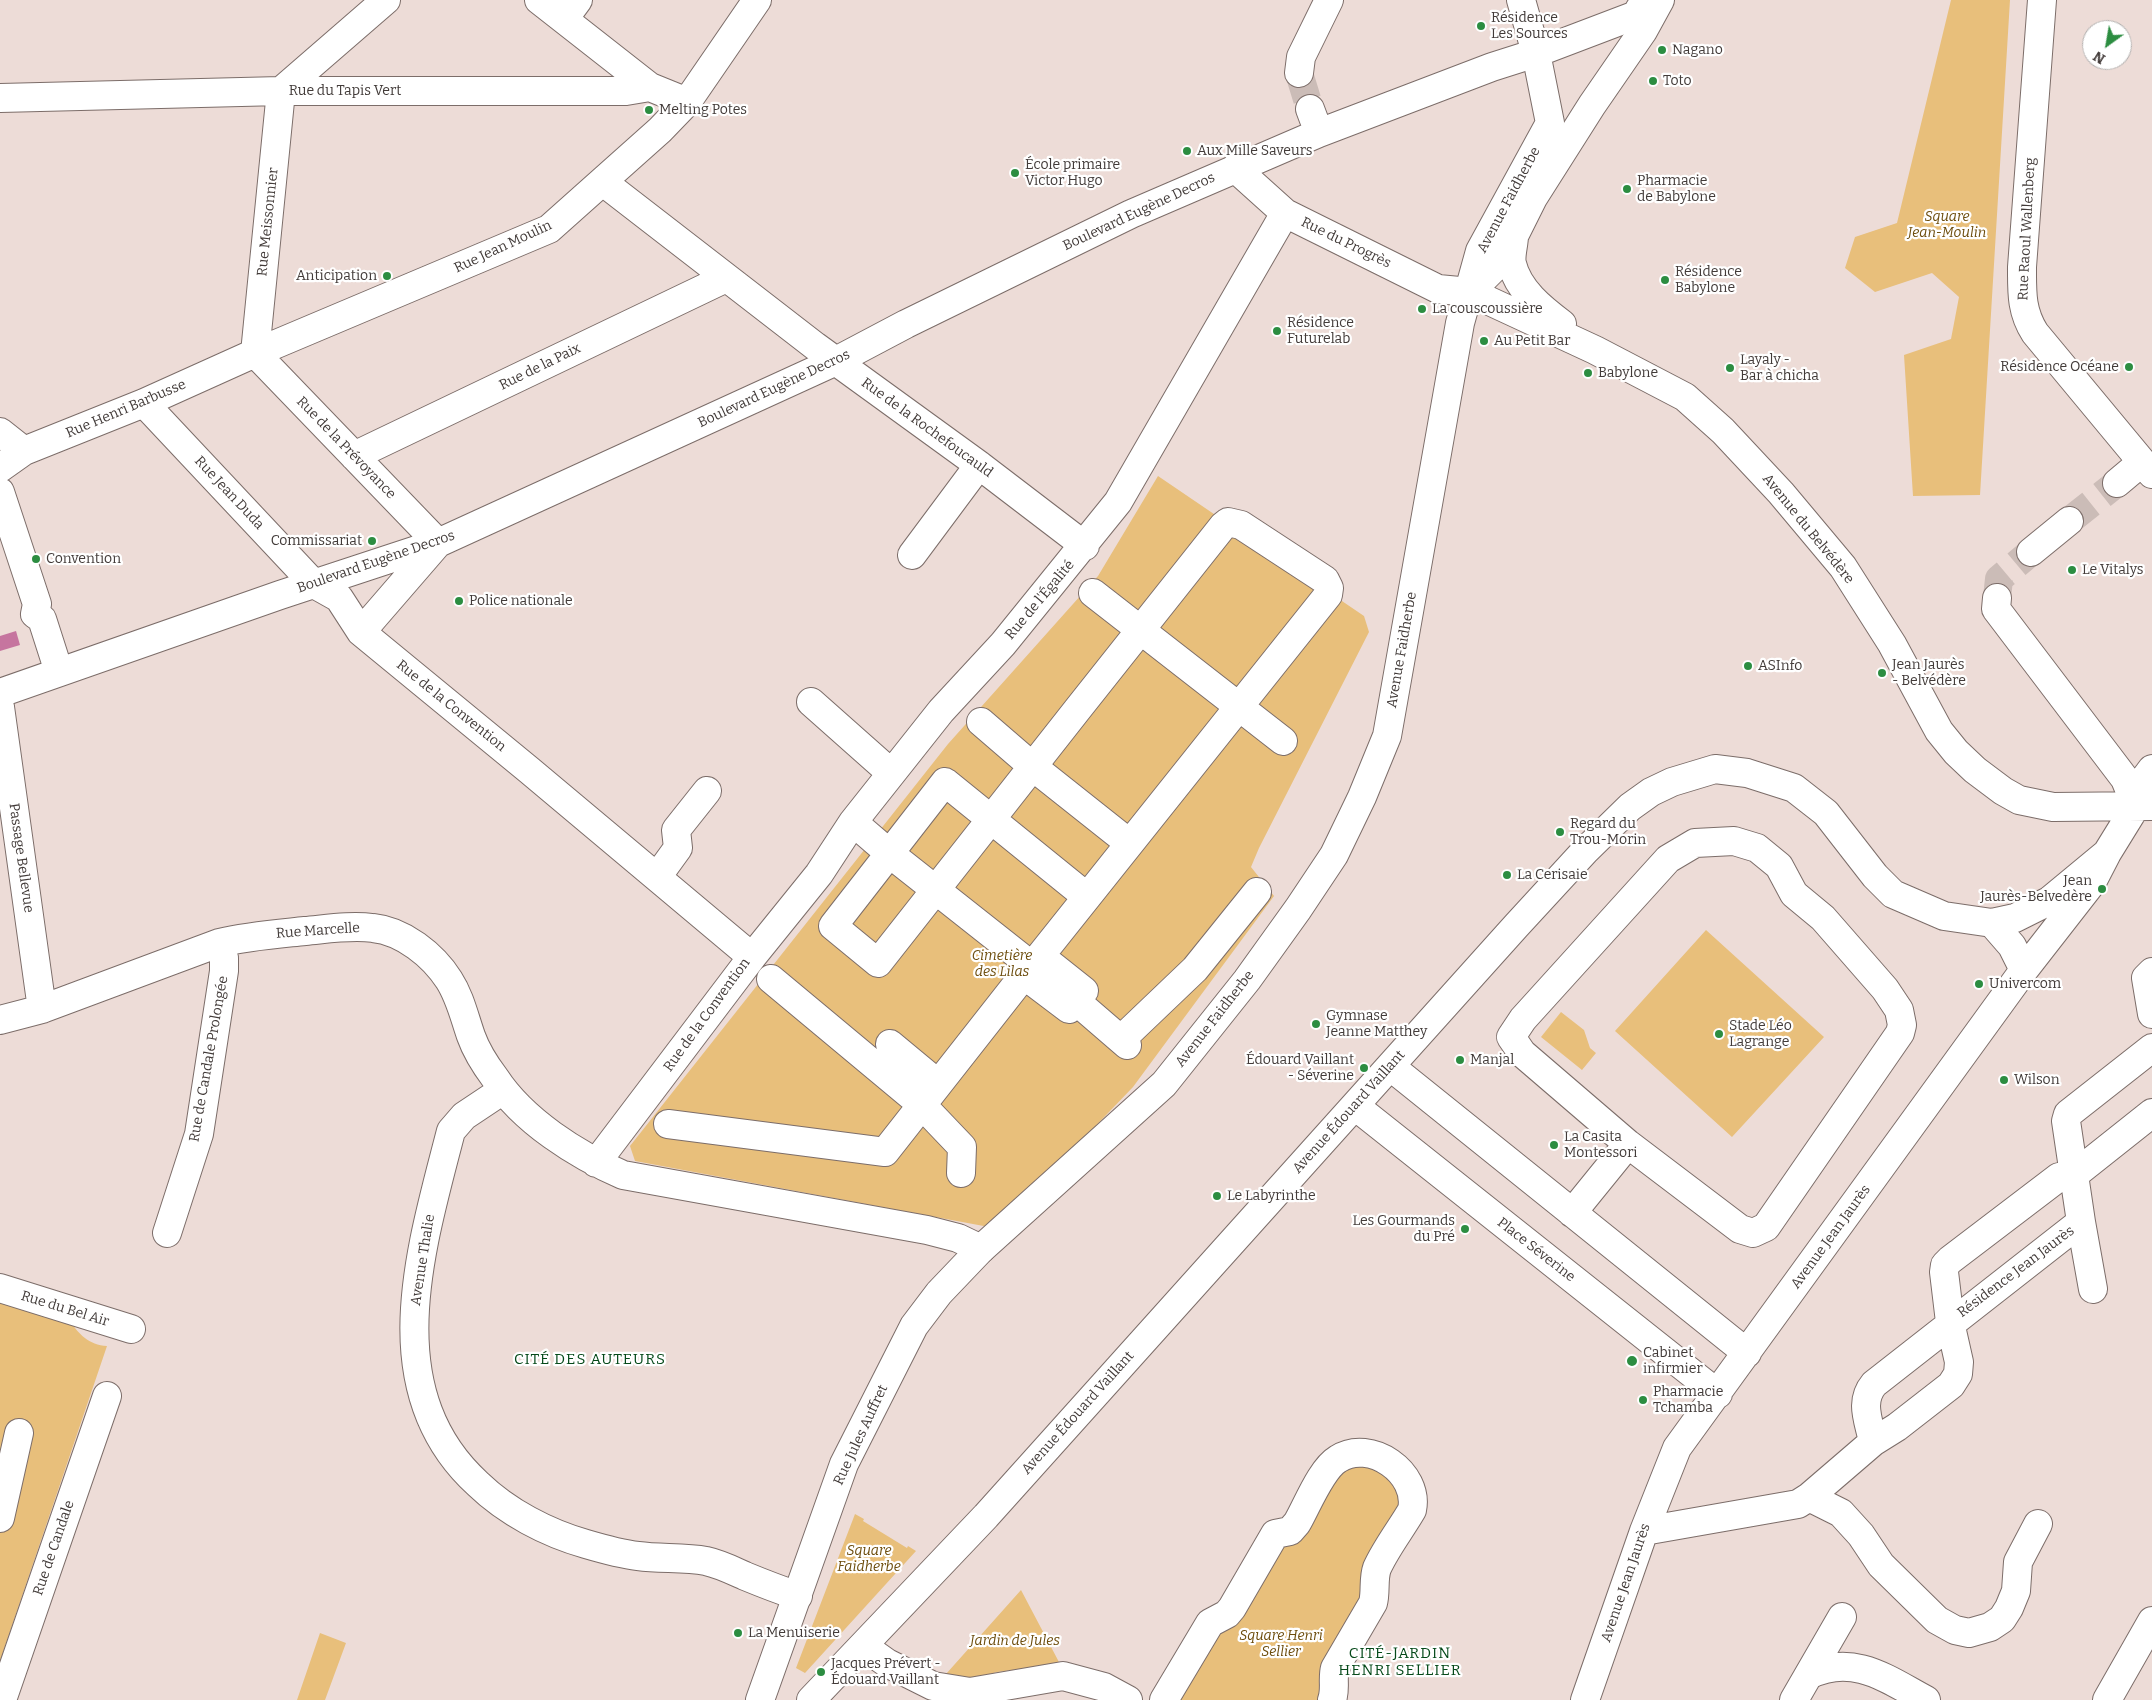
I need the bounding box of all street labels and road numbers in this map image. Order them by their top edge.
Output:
street label: Rue du Tapis Vert [289,83,401,99]
street label: Avenue Faidherbe [1474,144,1544,256]
street label: Rue Raoul Wallenberg [2015,157,2039,301]
street label: Rue Meissonnier [254,167,282,277]
street label: Boulevard Eugène Decros [1060,169,1218,255]
street label: Rue du Progrès [1298,214,1394,272]
street label: Rue Jean Moulin [452,217,554,277]
street label: Rue de la Paix [497,340,583,394]
street label: Boulevard Eugène Decros [695,346,853,432]
street label: Rue de la Rochefoucauld [858,375,996,481]
street label: Rue Henri Barbusse [64,376,188,442]
street label: Rue de la Prévoyance [293,393,399,503]
street label: Rue Jean Duda [191,453,267,533]
street label: Avenue du Belvédère [1759,471,1857,587]
street label: Boulevard Eugène Decros [295,527,457,597]
street label: Rue de l'Égalité [1002,557,1078,643]
street label: Avenue Faidherbe [1384,591,1420,709]
street label: Rue de la Convention [393,657,509,755]
street label: Passage Bellevue [5,802,37,914]
street label: Rue Marcelle [275,920,361,942]
street label: Rue de la Convention [660,955,754,1075]
street label: Avenue Faidherbe [1172,967,1258,1071]
street label: Rue de Candale Prolongée [186,975,232,1143]
street label: Avenue Édouard Vaillant [1289,1047,1409,1177]
street label: Avenue Jean Jaurès [1788,1182,1874,1292]
street label: Avenue Thalie [407,1213,439,1307]
street label: Place Séverine [1494,1214,1578,1286]
street label: Résidence Jean Jaurès [1954,1223,2078,1321]
street label: Rue du Bel Air [19,1288,111,1330]
street label: Avenue Édouard Vaillant [1018,1348,1138,1478]
street label: Rue Jules Auffret [830,1382,892,1488]
street label: Rue de Candale [30,1498,78,1598]
street label: Avenue Jean Jaurès [1598,1521,1654,1645]

